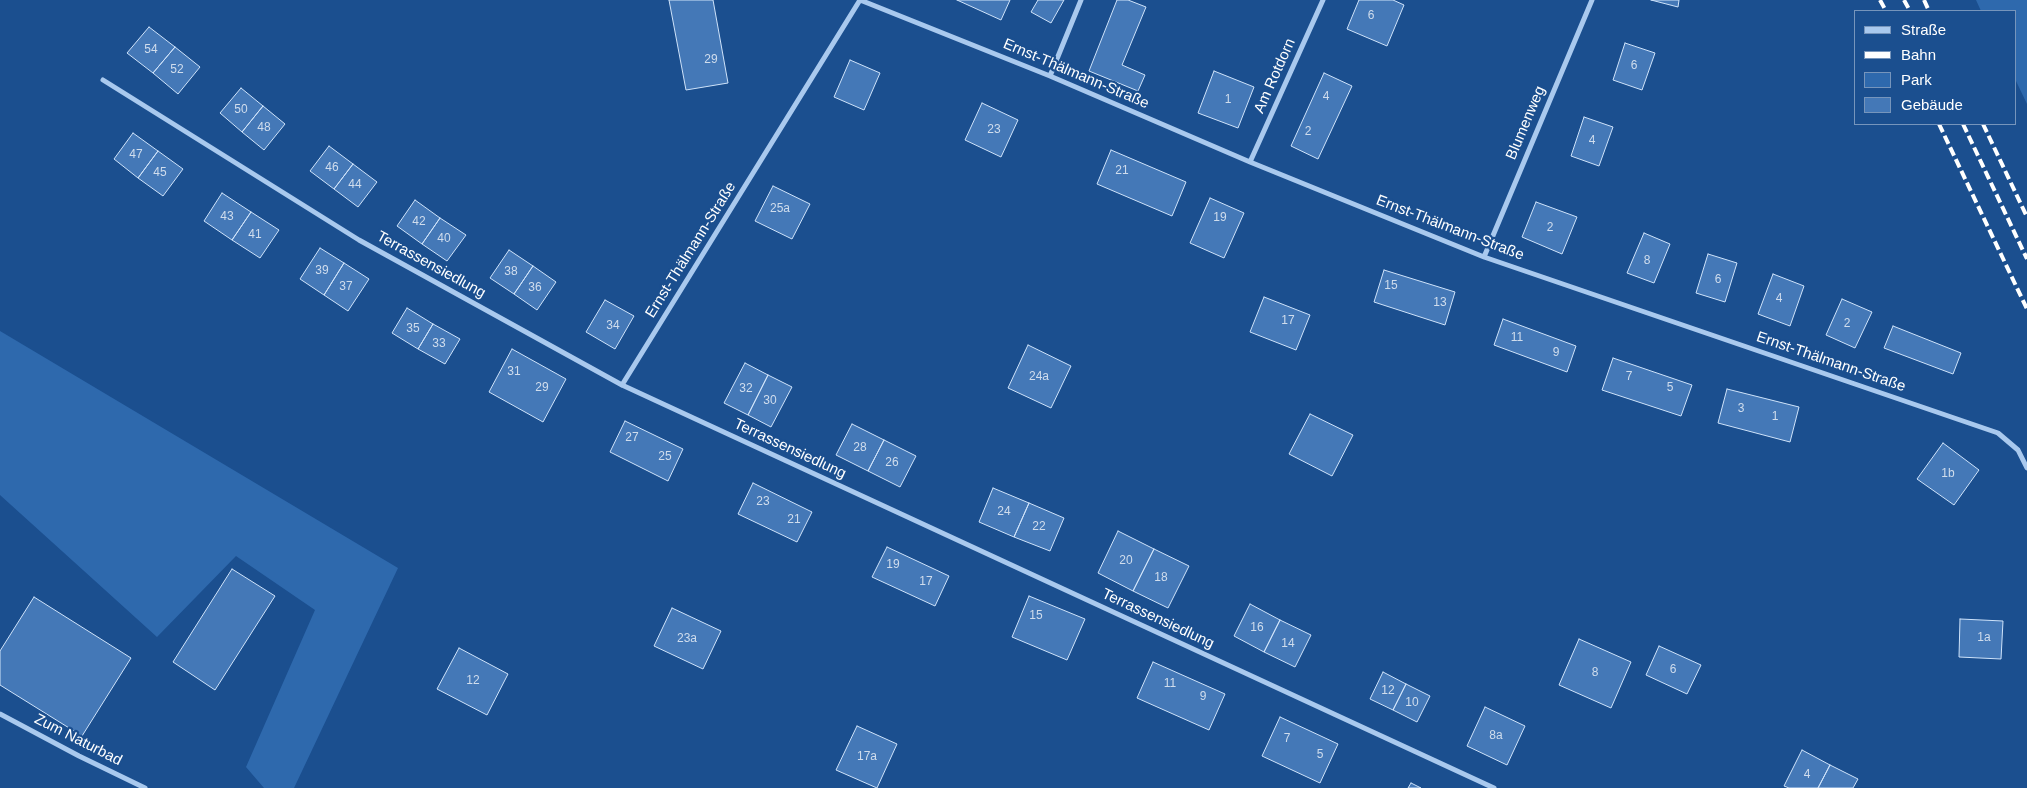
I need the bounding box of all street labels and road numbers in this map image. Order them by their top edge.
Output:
street label: Ernst-Thälmann-Straße [1000,35,1152,113]
street label: Am Rotdorn [1251,36,1299,116]
street label: Blumenweg [1502,83,1550,163]
street label: Ernst-Thälmann-Straße [642,179,740,321]
street label: Ernst-Thälmann-Straße [1374,192,1526,264]
street label: Terrassensiedlung [373,228,489,302]
street label: Ernst-Thälmann-Straße [1754,328,1908,396]
street label: Terrassensiedlung [731,415,849,483]
street label: Terrassensiedlung [1099,585,1217,653]
street label: Zum Naturbad [31,710,125,770]

